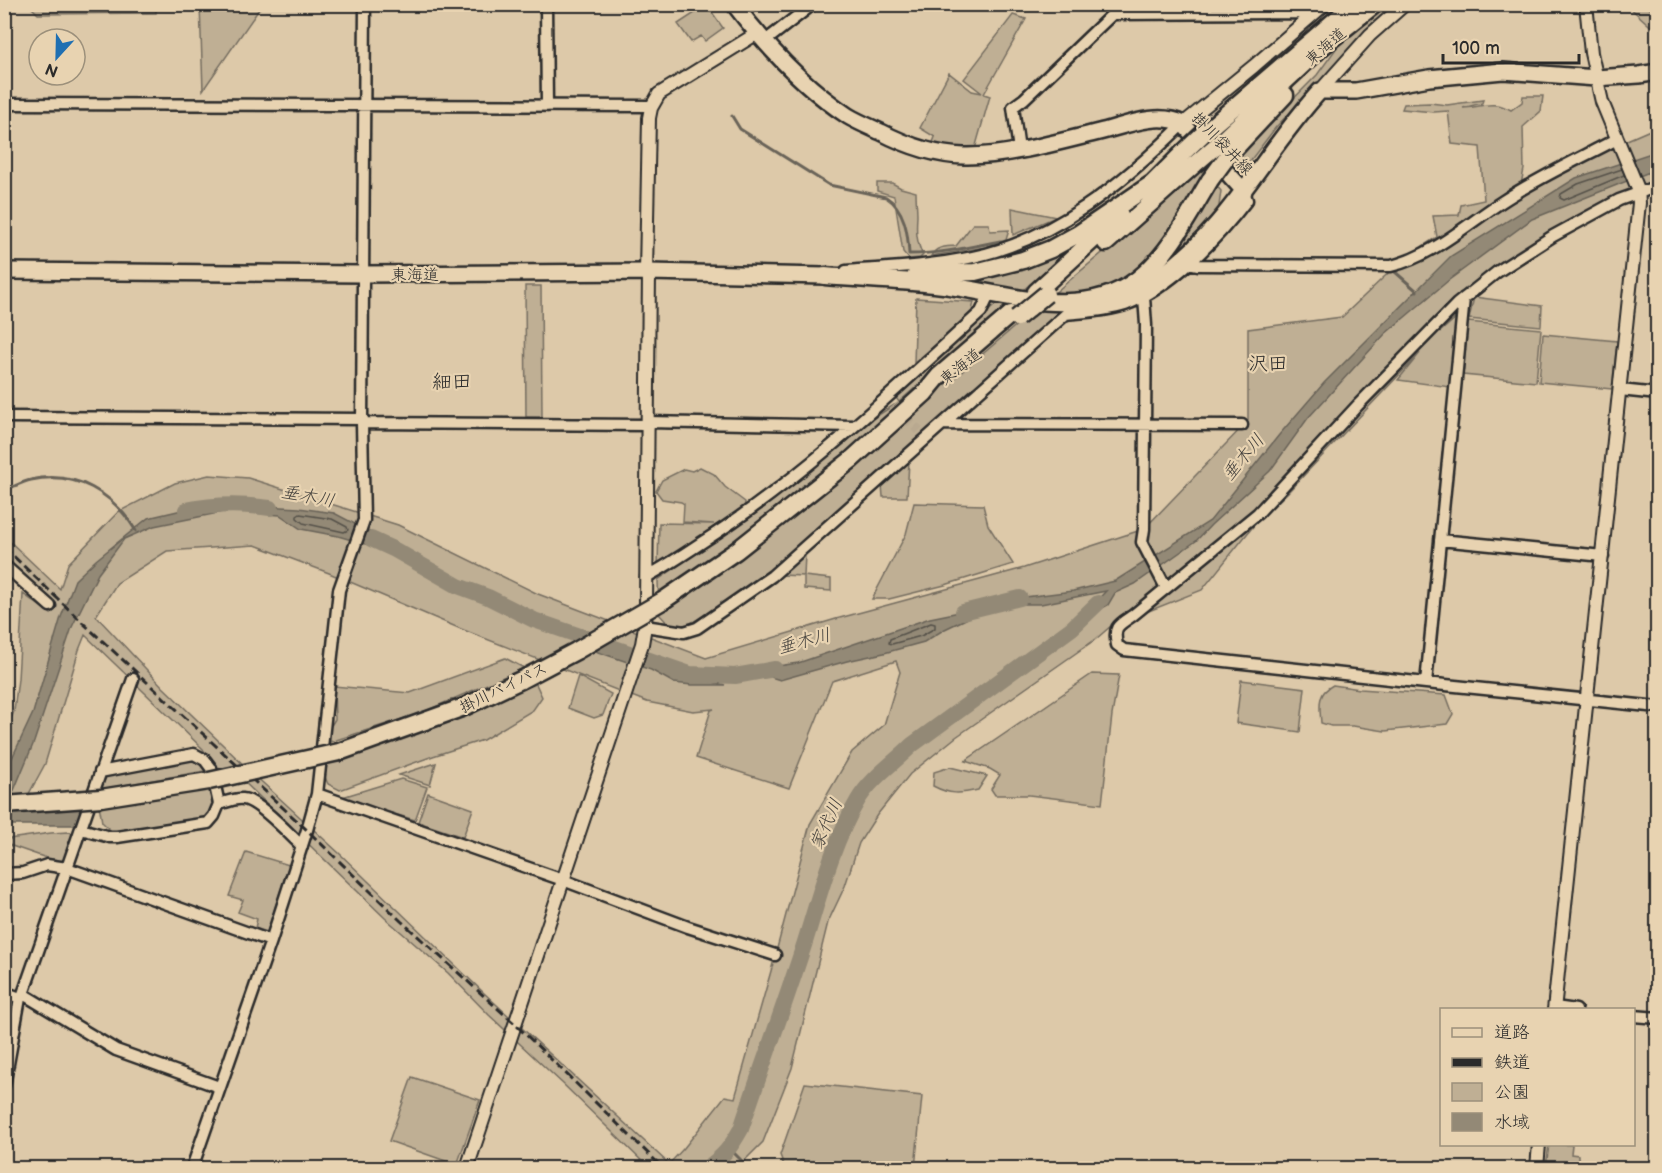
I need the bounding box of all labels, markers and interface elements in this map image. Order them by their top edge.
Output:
street label: 東海道 [1302,24,1350,70]
north arrow [27,27,87,87]
scale bar [1443,27,1580,65]
text: 100 m [1452,38,1500,59]
text: N [43,58,61,81]
street label: 掛川袋井線 [1187,109,1257,179]
street label: 東海道 [391,266,439,285]
street label: 東海道 [936,345,986,390]
district label: 沢田 [1248,352,1288,376]
district label: 細田 [432,370,472,394]
water label: 垂木川 [1218,430,1269,485]
water label: 垂木川 [279,481,336,512]
water label: 垂木川 [775,624,833,659]
street label: 掛川バイパス [456,659,551,718]
water label: 家代川 [806,795,847,853]
legend [1440,1008,1635,1146]
text: 道路 [1494,1022,1530,1043]
text: 鉄道 [1494,1052,1530,1073]
text: 公園 [1494,1082,1530,1103]
text: 水域 [1494,1112,1530,1133]

